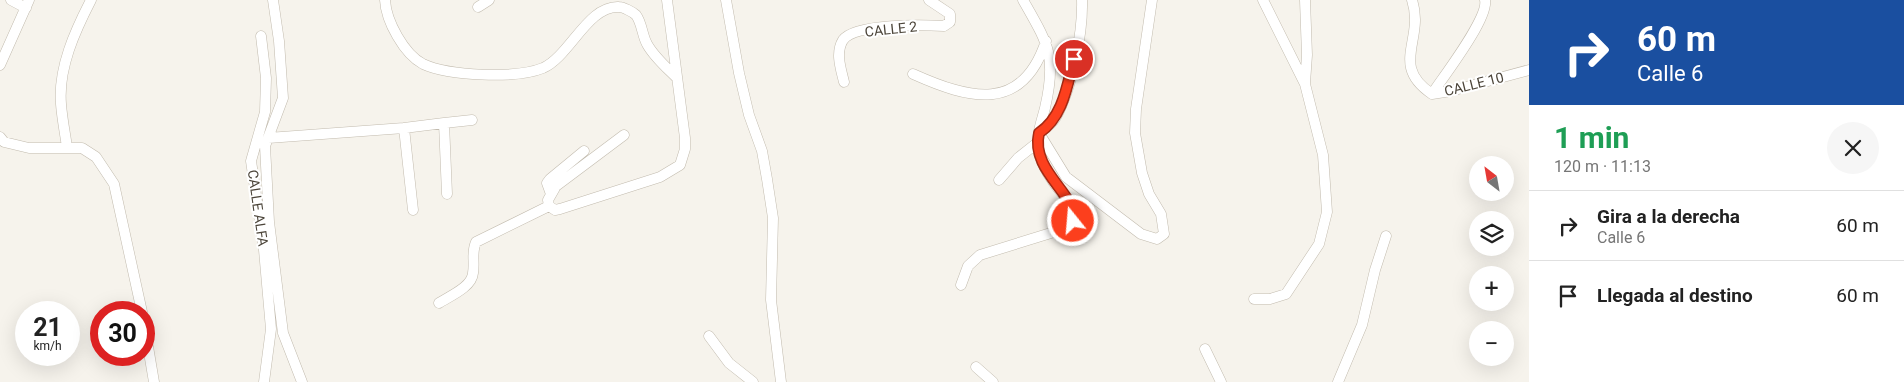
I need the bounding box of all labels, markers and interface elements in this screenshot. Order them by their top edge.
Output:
street label: CALLE 2 [864,18,918,40]
text: 60 m [1637,19,1716,60]
icon: right [1554,20,1619,85]
pin [1053,38,1095,80]
icon: arrive [1060,45,1088,73]
text: Calle 6 [1637,61,1703,86]
street label: CALLE 10 [1443,69,1505,99]
text: 1 min [1554,120,1629,155]
button: close [1827,122,1879,174]
north arrow [1469,156,1514,201]
map controls [1469,156,1514,366]
text: 120 m · 11:13 [1554,157,1651,176]
street label: CALLE ALFA [245,169,271,247]
position arrow [1046,194,1098,246]
text: Gira a la derecha [1597,205,1740,228]
button: layers [1469,211,1514,256]
icon: right [1554,212,1582,240]
text: 60 m [1836,214,1879,237]
text: Calle 6 [1597,228,1645,247]
button: + [1469,266,1514,311]
icon: arrive [1554,282,1582,310]
text: Llegada al destino [1597,284,1753,307]
text: 60 m [1836,284,1879,307]
speed limit sign: 30 [90,301,155,366]
text: 21 [33,313,62,342]
button: − [1469,321,1514,366]
text: km/h [33,339,62,353]

